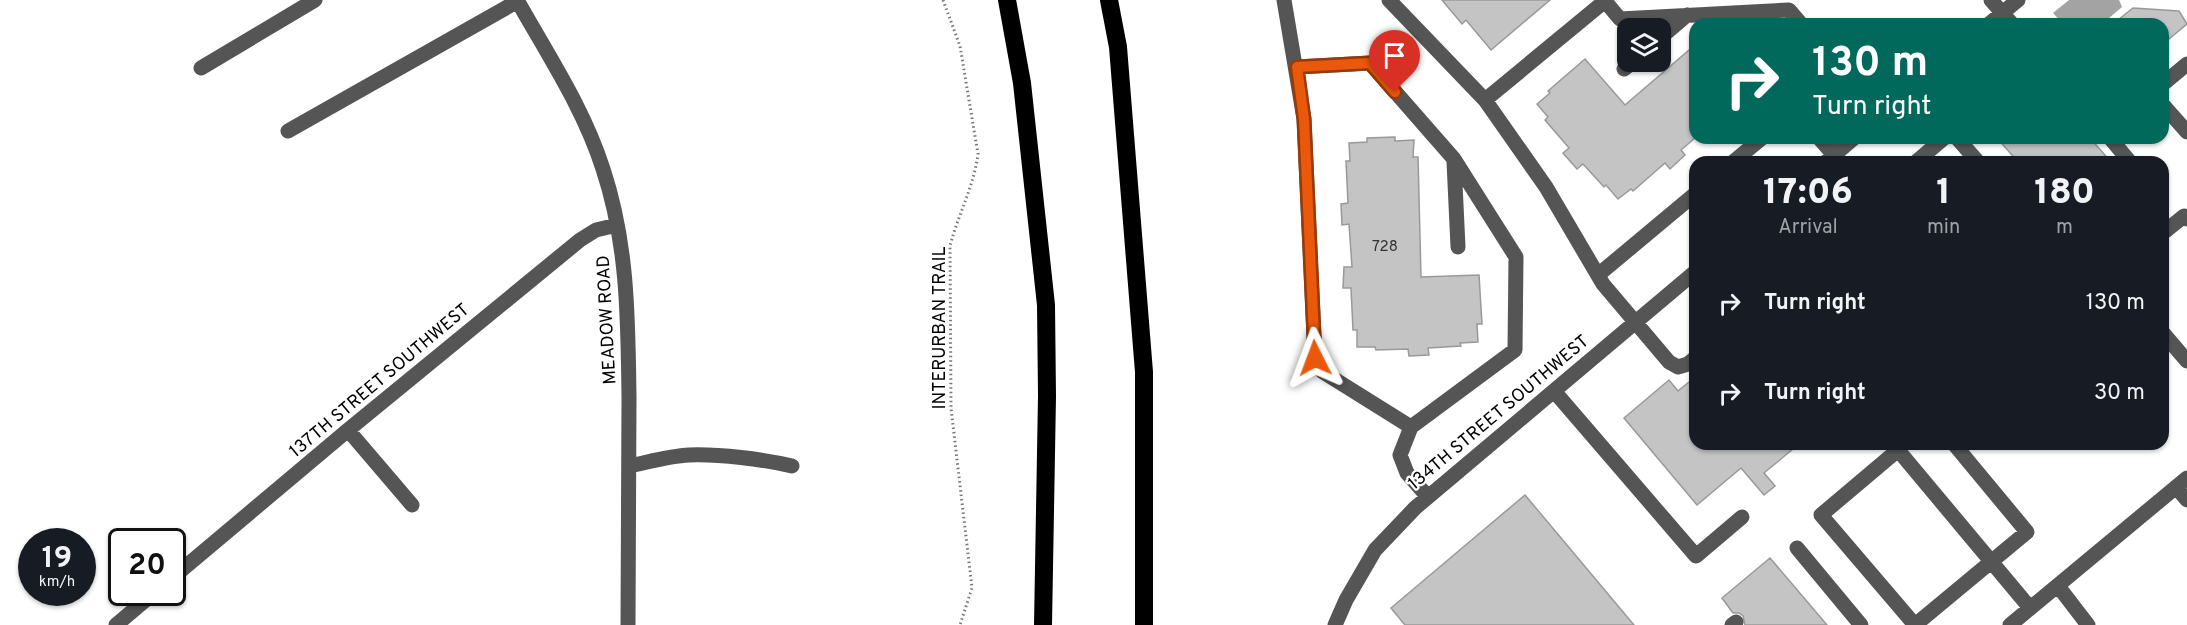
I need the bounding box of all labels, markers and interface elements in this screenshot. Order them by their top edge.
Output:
map controls [1617,18,1671,72]
button: layers [1617,18,1671,72]
pin [1369,30,1420,92]
text: 130 m [1812,38,1928,91]
icon: arrive [1378,39,1411,72]
icon: right [1713,42,1791,120]
text: Turn right [1812,90,1931,124]
text: 17:06 [1763,171,1853,217]
text: 1 [1936,171,1951,217]
text: 180 [2034,171,2095,217]
text: Arrival [1778,215,1838,241]
text: min [1927,215,1960,241]
text: m [2056,215,2073,241]
house number: 728 [1372,238,1398,257]
street label: INTERURBAN TRAIL [929,246,952,410]
street label: MEADOW ROAD [593,255,622,385]
icon: right [1713,287,1746,320]
text: Turn right [1764,290,1866,317]
text: 130 m [2086,290,2145,317]
street label: 137TH STREET SOUTHWEST [285,299,475,463]
position arrow [1283,326,1347,390]
street label: 134TH STREET SOUTHWEST [1404,331,1594,496]
icon: right [1713,377,1746,410]
text: Turn right [1764,380,1866,407]
text: 30 m [2094,380,2145,407]
speed limit sign: 20 [108,528,186,606]
text: 19 [42,541,72,578]
text: km/h [39,573,75,592]

